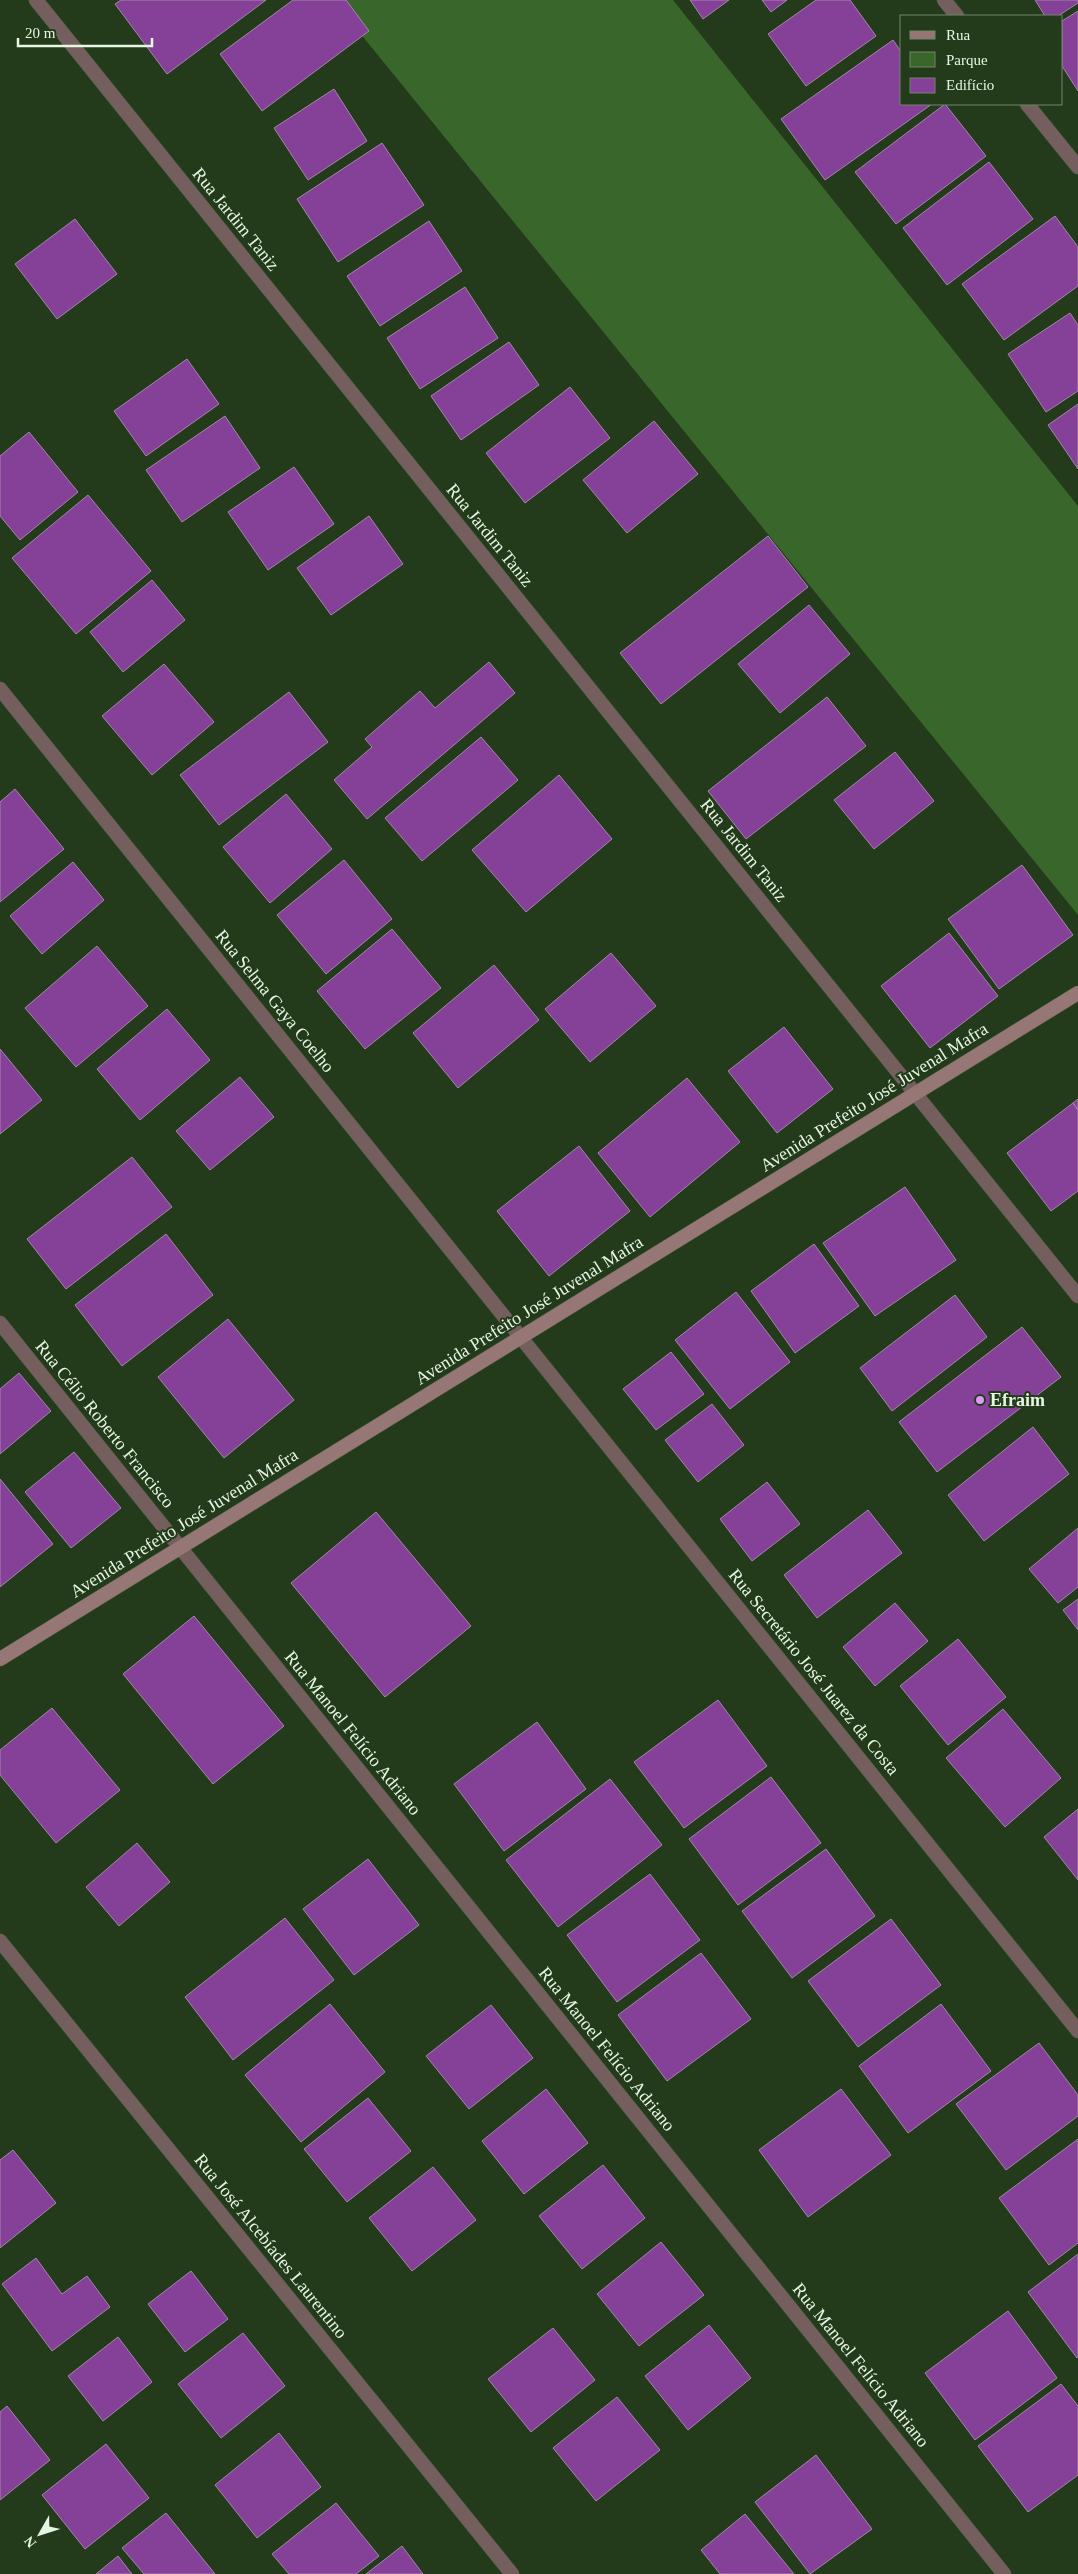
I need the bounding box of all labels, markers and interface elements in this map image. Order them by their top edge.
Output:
scale bar [18,15,151,47]
legend [900,15,1063,105]
text: 20 m [25,25,56,41]
text: Rua [946,27,971,43]
text: Parque [946,52,988,68]
text: Edifício [946,77,994,93]
street label: Rua Jardim Taniz [188,164,284,274]
street label: Rua Jardim Taniz [442,480,538,590]
street label: Rua Jardim Taniz [696,795,792,905]
street label: Rua Selma Gaya Coelho [211,926,339,1076]
street label: Avenida Prefeito José Juvenal Mafra [757,1018,991,1176]
street label: Avenida Prefeito José Juvenal Mafra [412,1231,646,1389]
street label: Rua Célio Roberto Francisco [31,1336,179,1512]
place label: Efraim [990,1390,1045,1410]
marker: Efraim [974,1394,986,1406]
street label: Avenida Prefeito José Juvenal Mafra [67,1444,301,1602]
street label: Rua Secretário José Juarez da Costa [725,1565,903,1779]
street label: Rua Manoel Felício Adriano [281,1647,425,1819]
street label: Rua Manoel Felício Adriano [535,1963,679,2135]
street label: Rua José Alcebíades Laurentino [190,2150,352,2342]
street label: Rua Manoel Felício Adriano [789,2279,933,2451]
north arrow [15,2509,65,2559]
text: N [21,2533,39,2551]

